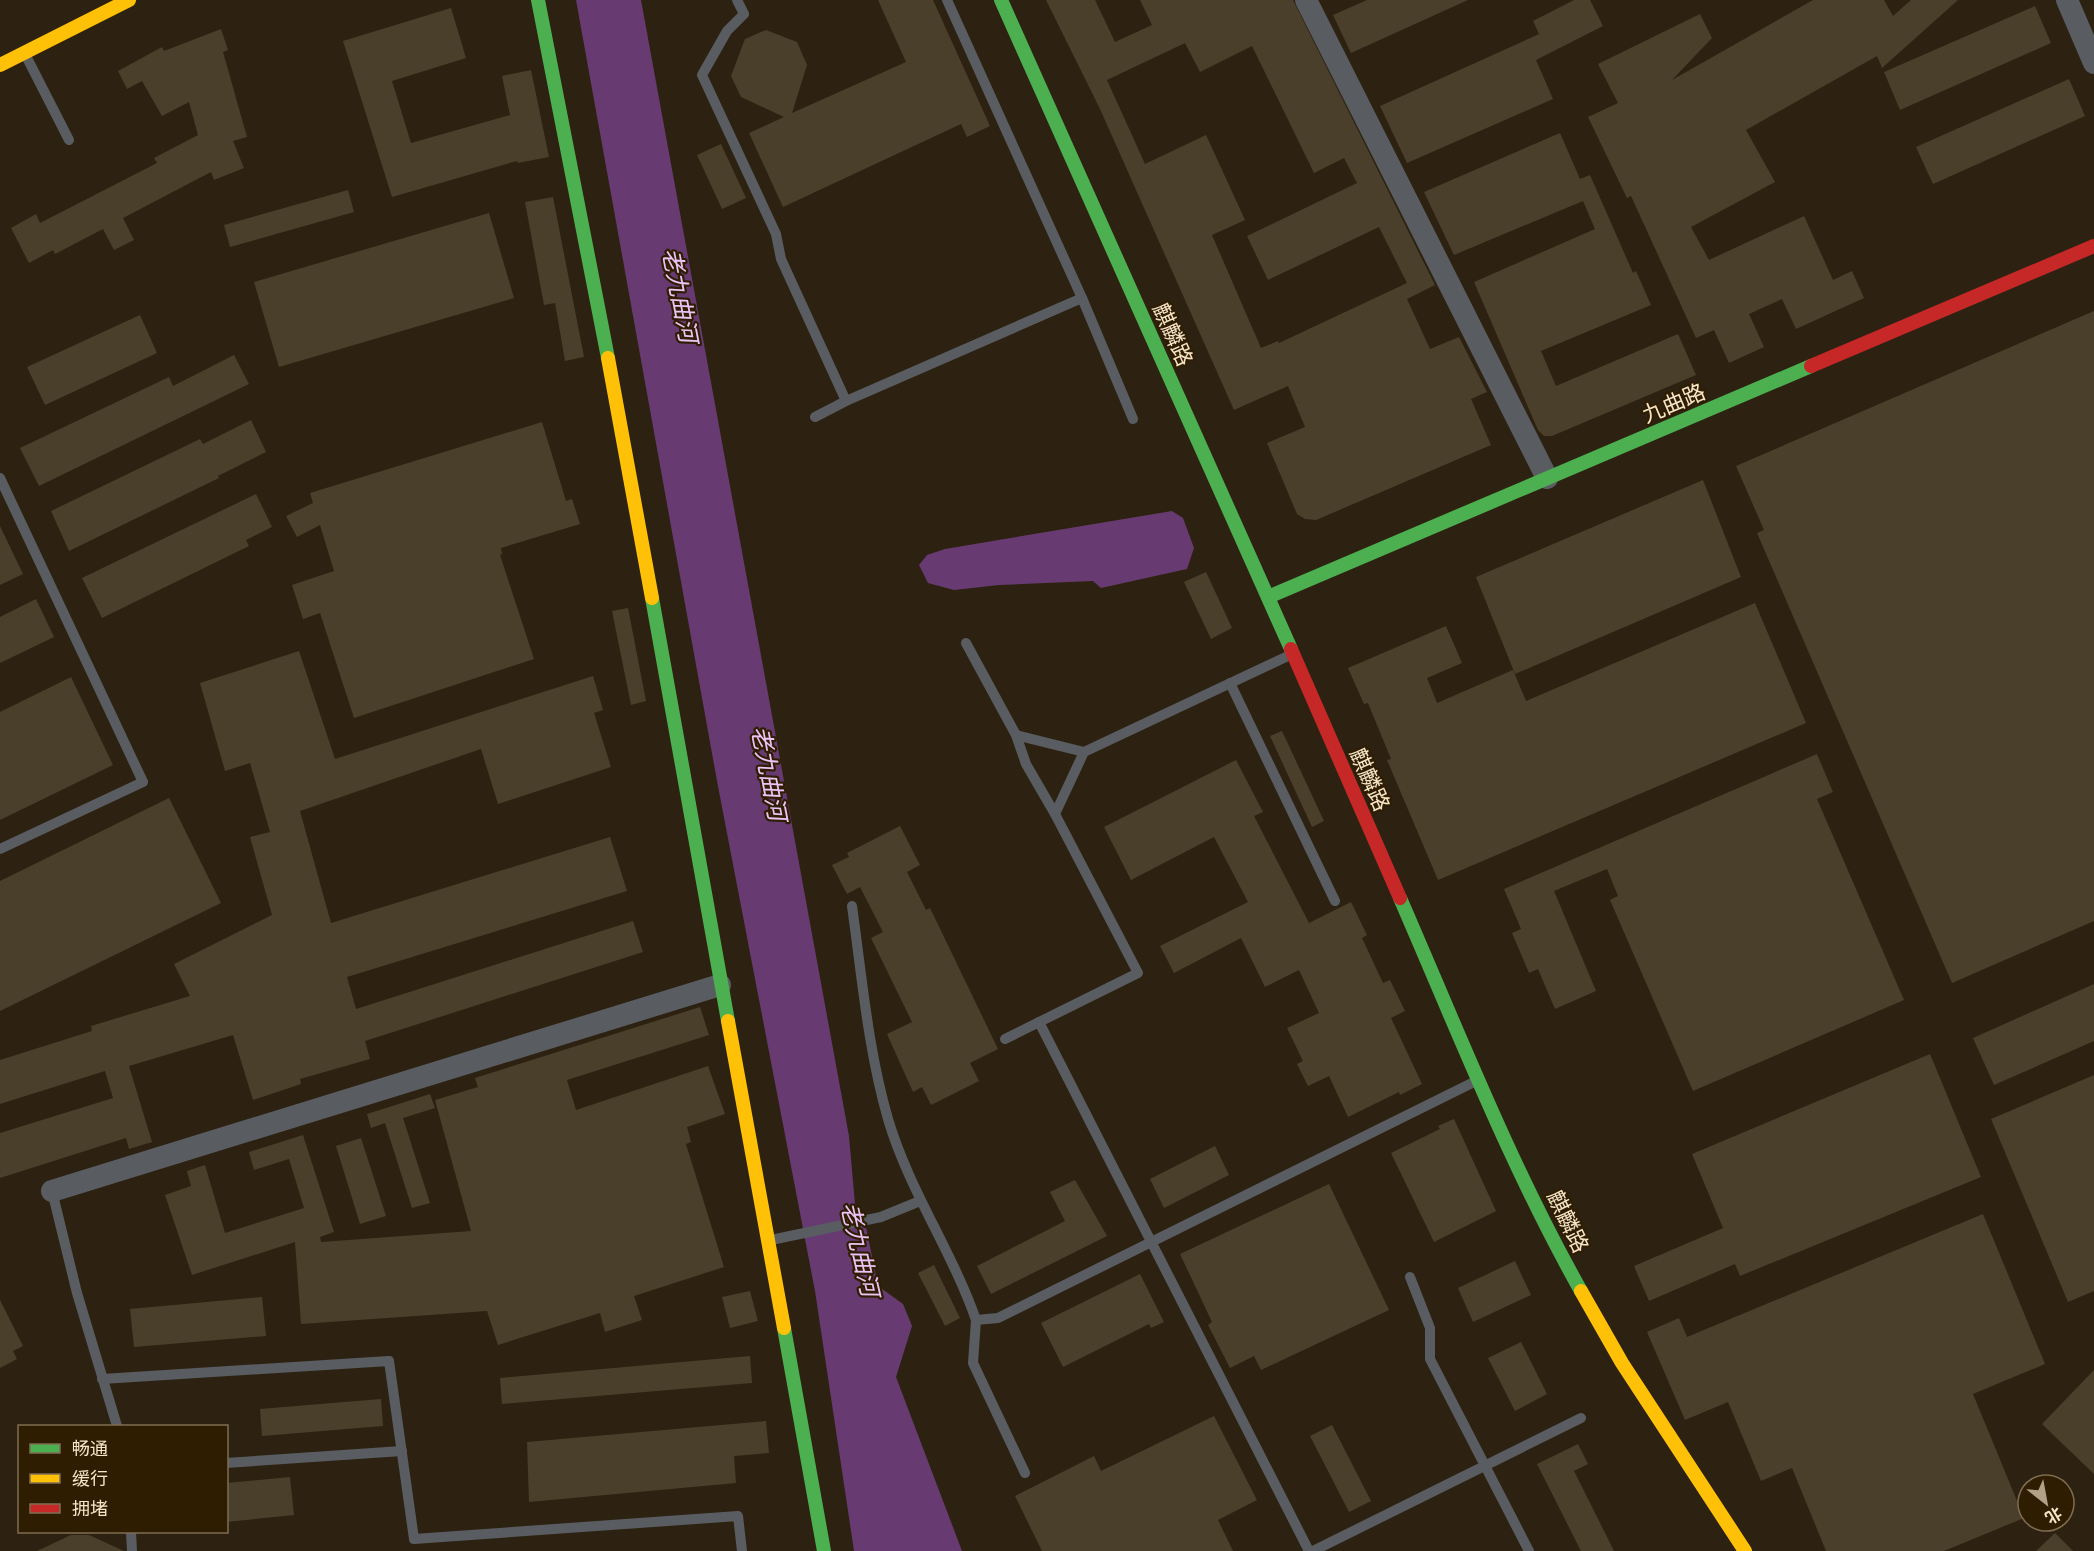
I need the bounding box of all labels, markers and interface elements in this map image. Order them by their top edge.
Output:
water label: 老九曲河 [658,245,705,349]
street label: 麒麟路 [1149,299,1199,369]
street label: 九曲路 [1638,377,1708,427]
water label: 老九曲河 [747,723,794,827]
street label: 麒麟路 [1346,744,1396,814]
street label: 麒麟路 [1543,1186,1595,1256]
water label: 老九曲河 [836,1199,887,1303]
legend [18,1425,228,1533]
text: 畅通 [72,1437,108,1459]
text: 缓行 [72,1467,108,1489]
north arrow [2016,1473,2076,1533]
text: 拥堵 [72,1497,108,1519]
text: 北 [2042,1504,2066,1529]

